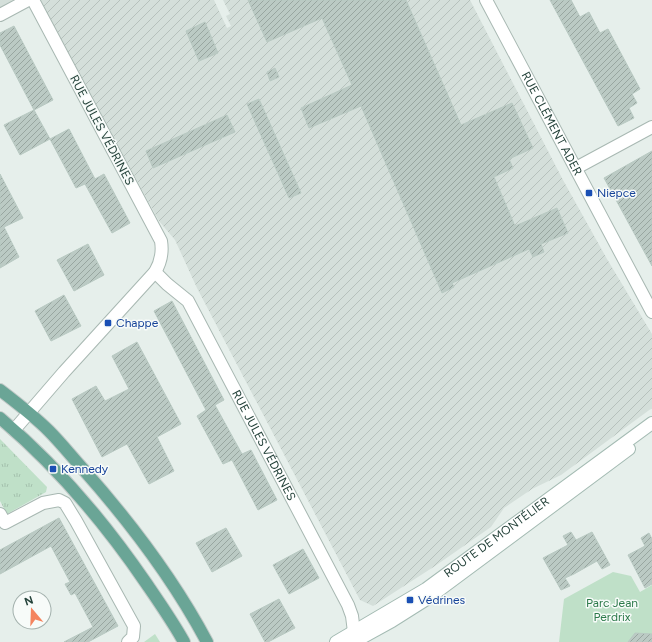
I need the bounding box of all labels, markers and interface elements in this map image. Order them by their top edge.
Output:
street label: RUE CLÉMENT ADER [519,69,585,178]
street label: RUE JULES VÉDRINES [67,73,137,187]
place label: Niepce [597,186,636,200]
marker: Niepce [584,188,594,198]
place label: Chappe [116,316,159,330]
marker: Chappe [103,318,113,328]
street label: RUE JULES VÉDRINES [229,388,299,503]
place label: Kennedy [61,462,109,476]
marker: Kennedy [48,464,58,474]
street label: ROUTE DE MONTÉLIER [441,494,552,580]
north arrow [12,590,52,630]
text: N [23,593,35,609]
place label: Védrines [418,593,466,607]
marker: Védrines [405,595,415,605]
park label: Parc Jean Perdrix [586,596,638,624]

